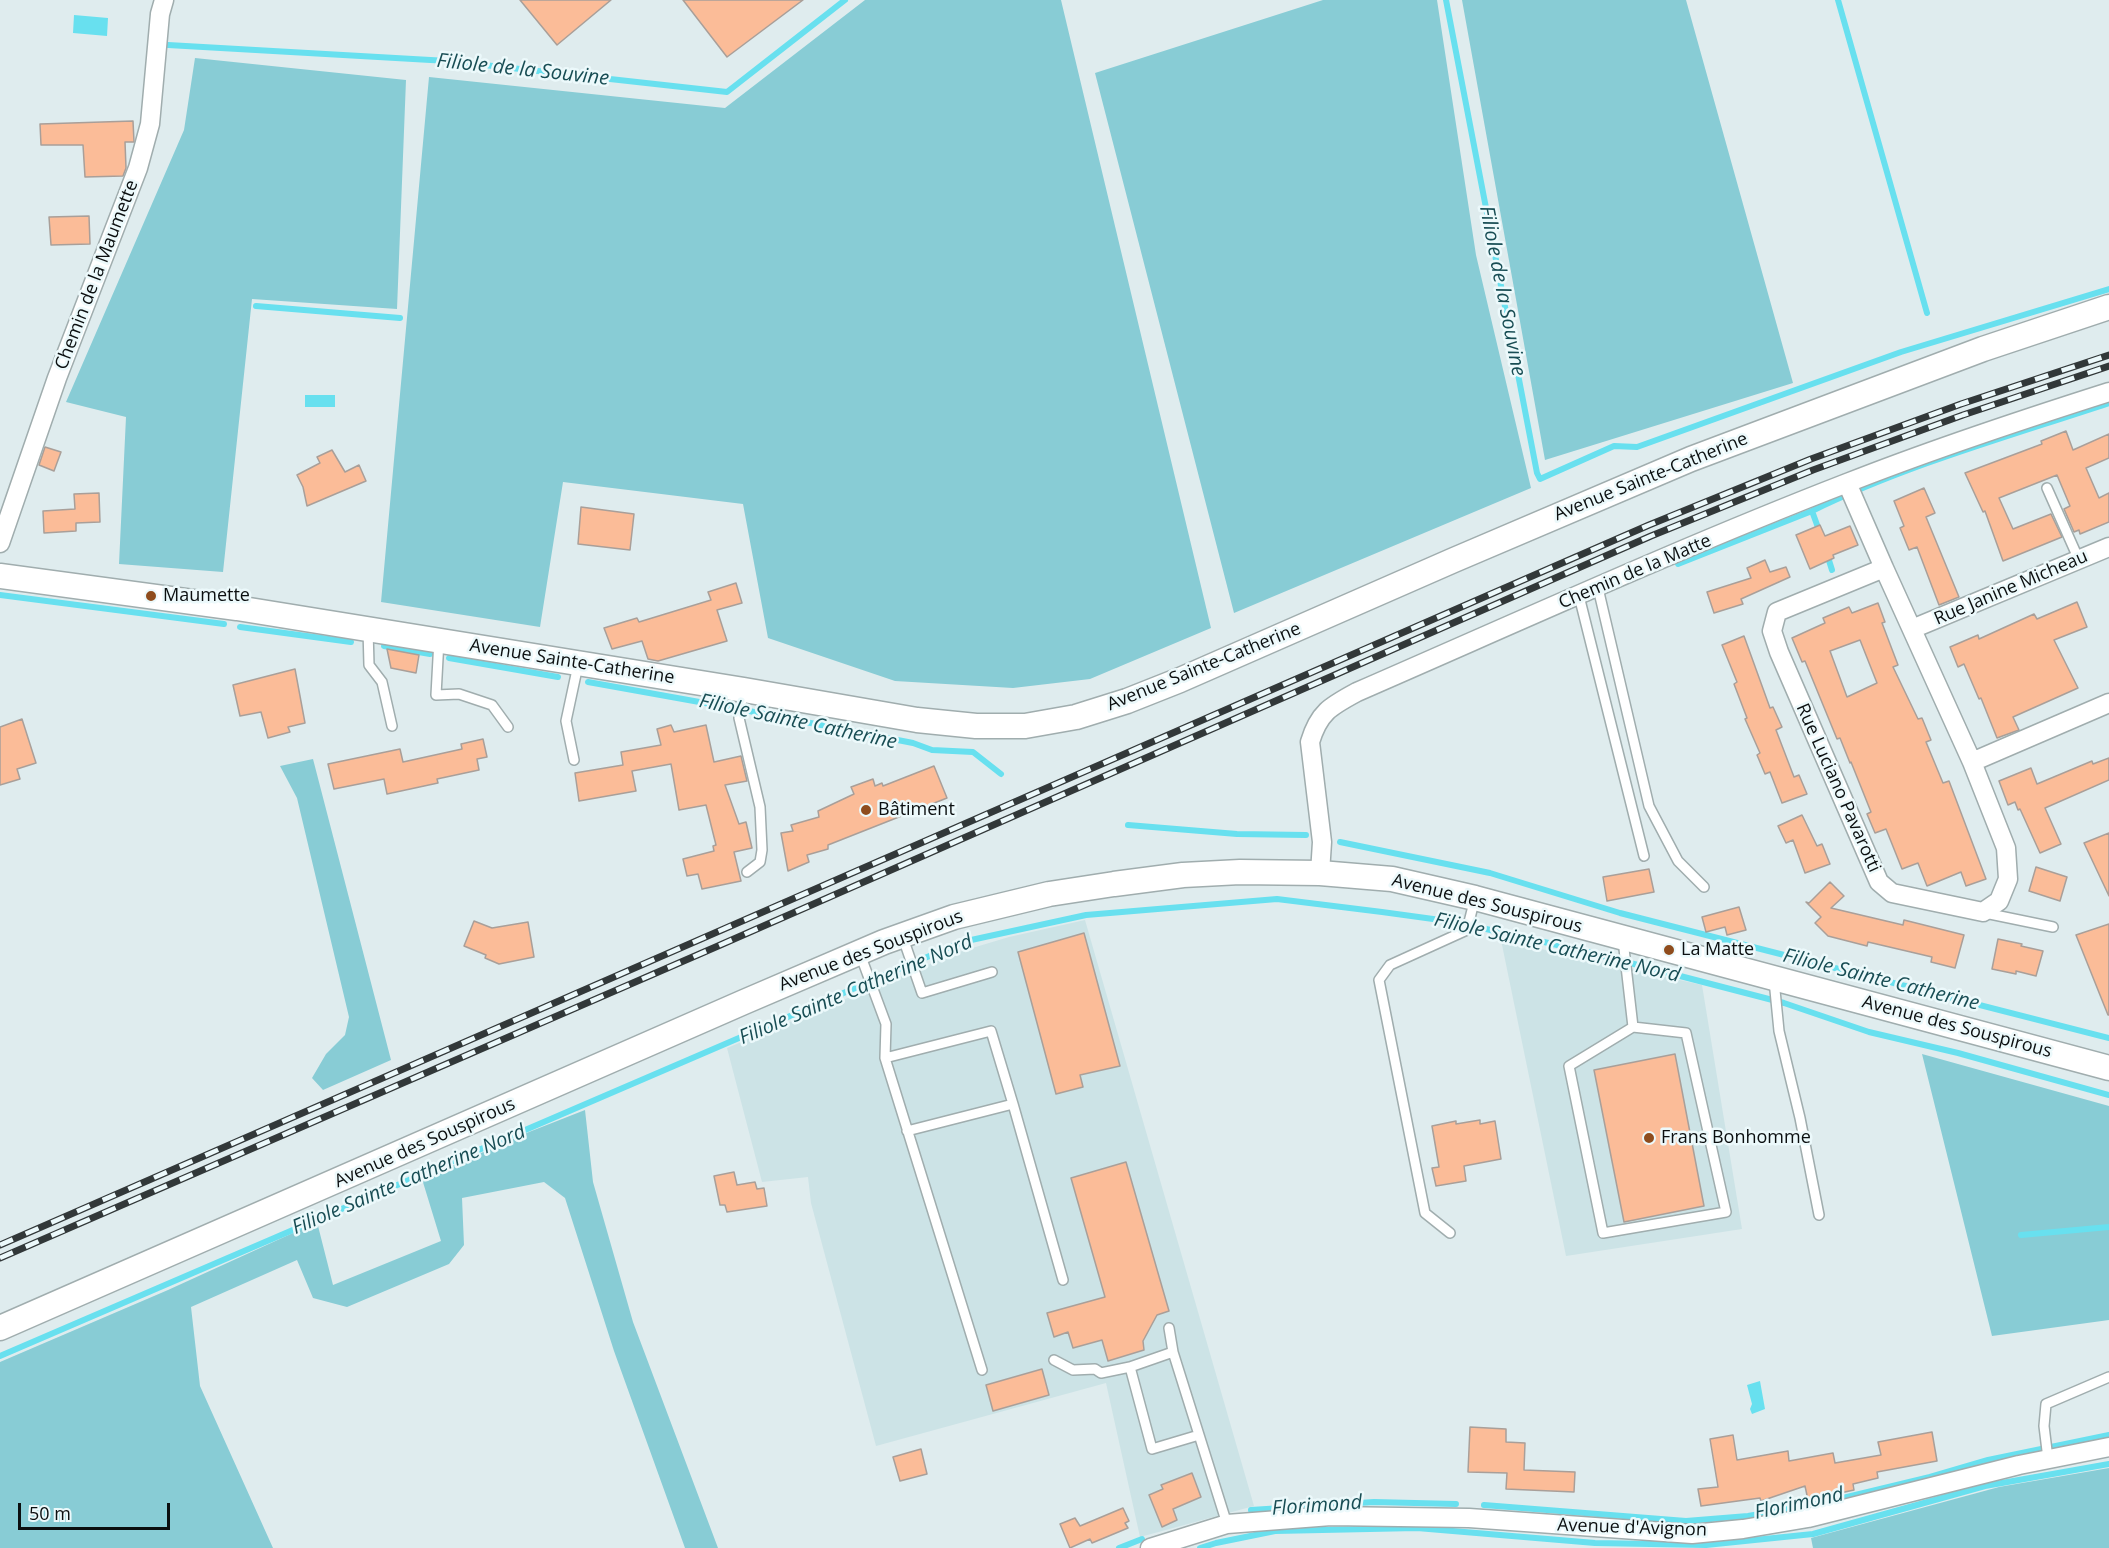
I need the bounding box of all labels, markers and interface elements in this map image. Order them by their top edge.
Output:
water label: Filiole de la Souvine [436,49,610,91]
street label: Chemin de la Maumette [51,177,143,373]
water label: Filiole de la Souvine [1474,204,1530,378]
street label: Avenue Sainte-Catherine [1551,428,1751,526]
street label: Chemin de la Matte [1556,530,1714,614]
street label: Rue Janine Micheau [1931,546,2091,630]
place label: Maumette [163,585,250,607]
marker: Maumette [144,589,158,603]
street label: Avenue Sainte-Catherine [1104,618,1304,716]
street label: Avenue Sainte-Catherine [468,635,676,689]
water label: Filiole Sainte Catherine [697,689,899,755]
street label: Rue Luciano Pavarotti [1791,700,1885,876]
place label: Bâtiment [878,799,955,821]
marker: Bâtiment [859,803,873,817]
street label: Avenue des Souspirous [1390,870,1584,938]
street label: Avenue des Souspirous [776,906,966,996]
water label: Filiole Sainte Catherine Nord [1432,908,1682,988]
water label: Filiole Sainte Catherine Nord [736,930,976,1050]
place label: La Matte [1681,939,1754,961]
marker: La Matte [1662,943,1676,957]
water label: Filiole Sainte Catherine [1780,944,1982,1016]
street label: Avenue des Souspirous [1860,991,2054,1063]
street label: Avenue des Souspirous [331,1093,519,1193]
water label: Filiole Sainte Catherine Nord [289,1120,529,1240]
place label: Frans Bonhomme [1661,1127,1811,1149]
marker: Frans Bonhomme [1642,1131,1656,1145]
water label: Florimond [1752,1483,1846,1525]
scale bar [21,1491,172,1529]
water label: Florimond [1271,1491,1363,1521]
text: 50 m [29,1501,71,1525]
street label: Avenue d'Avignon [1557,1515,1707,1541]

